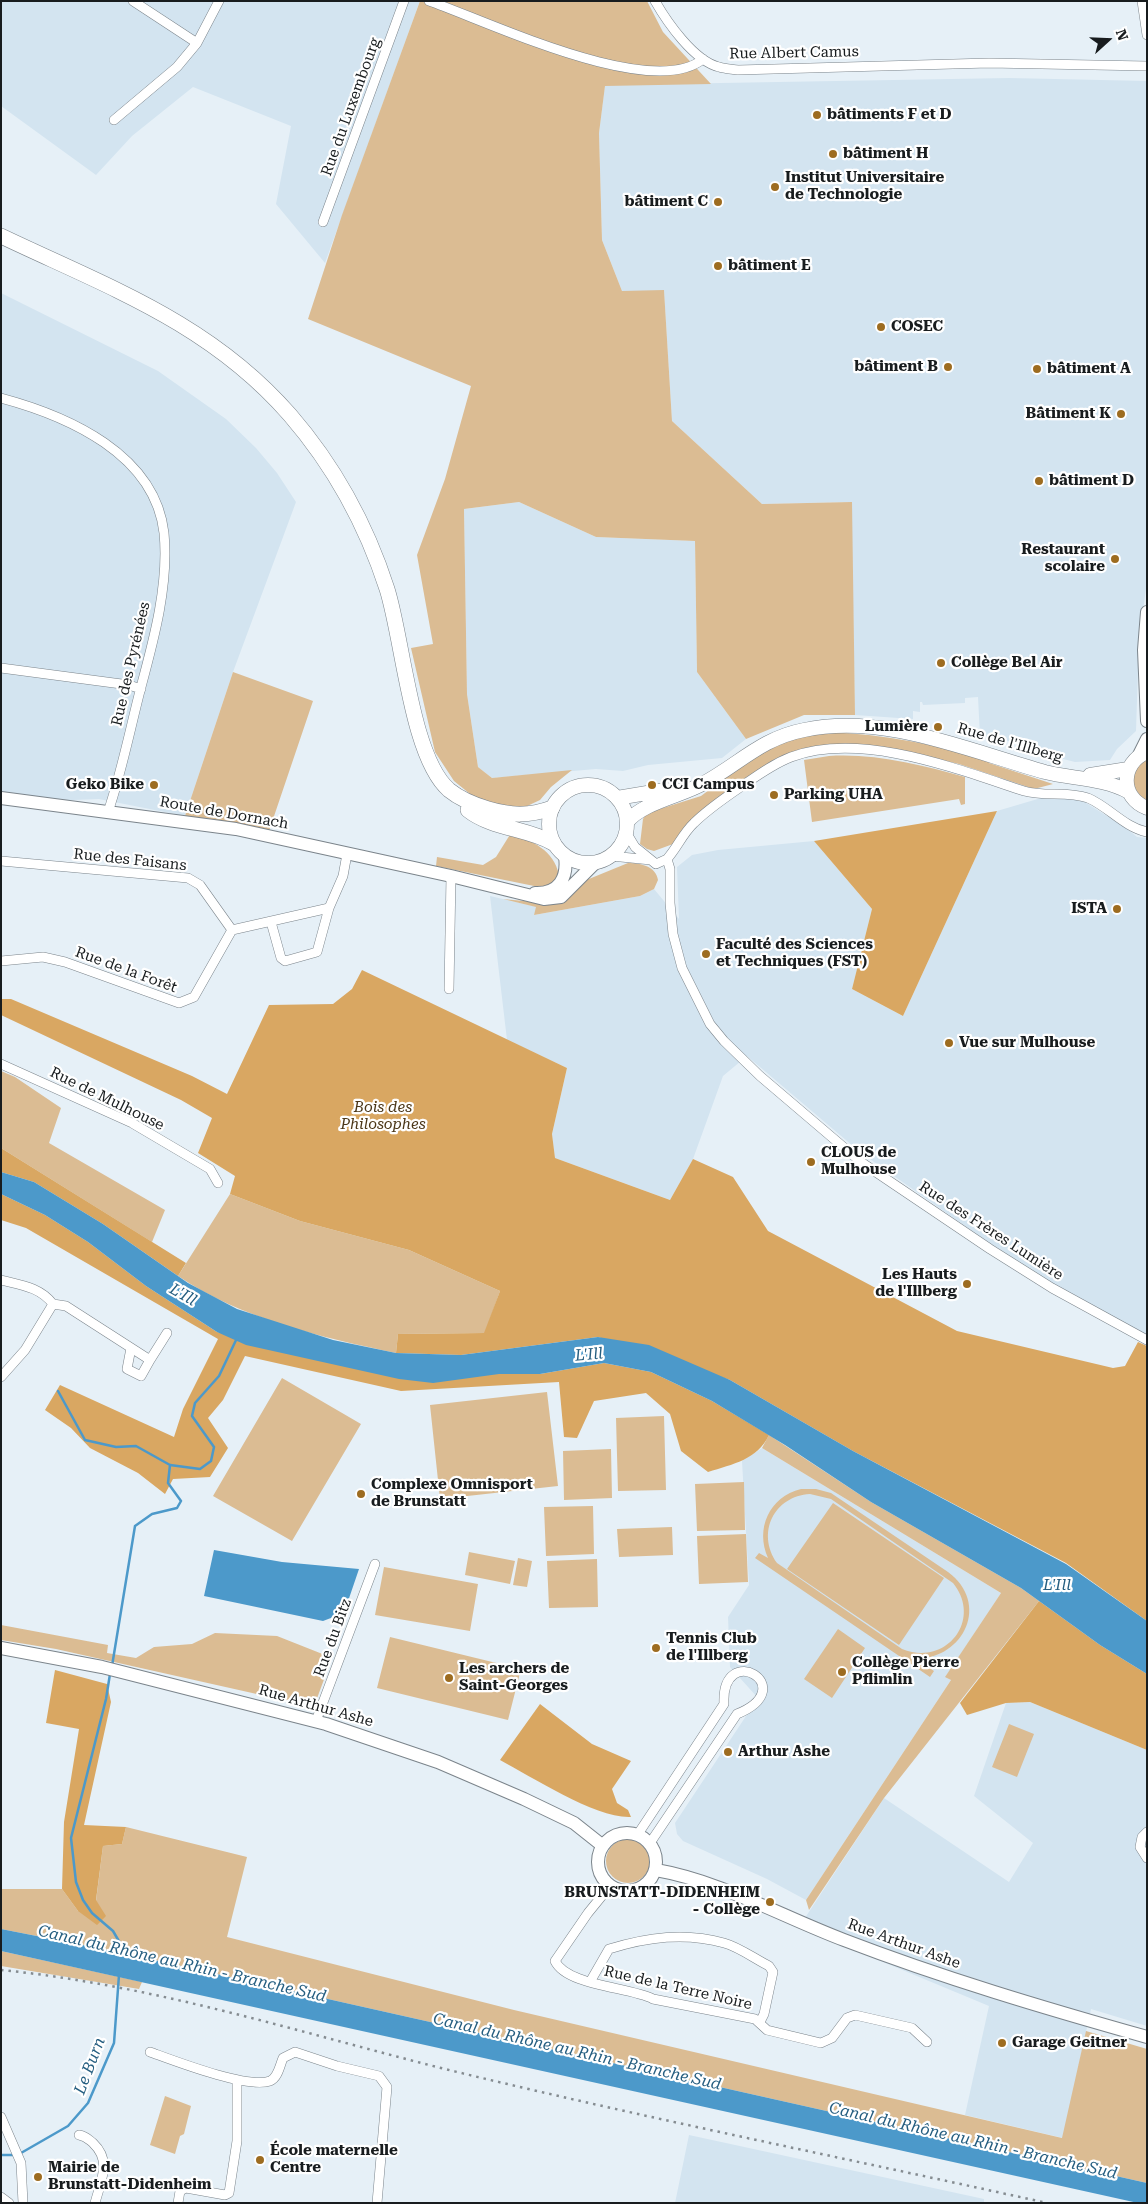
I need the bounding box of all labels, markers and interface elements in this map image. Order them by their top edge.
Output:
north arrow [1083,15,1133,65]
text: N [1113,27,1131,43]
street label: Rue du Luxembourg [318,35,384,179]
street label: Rue Albert Camus [729,43,859,63]
place label: bâtiments F et D [827,106,952,124]
marker: bâtiments F et D [811,109,823,121]
place label: bâtiment H [843,145,928,163]
marker: bâtiment H [827,148,839,160]
place label: Institut Universitaire de Technologie [785,169,944,204]
marker: Institut Universitaire de Technologie [769,181,781,193]
place label: bâtiment C [625,193,708,211]
marker: bâtiment C [712,196,724,208]
place label: bâtiment E [728,257,811,275]
marker: bâtiment E [712,260,724,272]
place label: COSEC [891,318,943,336]
marker: COSEC [875,321,887,333]
place label: bâtiment B [854,358,938,376]
place label: bâtiment A [1047,360,1131,378]
marker: bâtiment B [942,361,954,373]
marker: bâtiment A [1031,363,1043,375]
place label: Bâtiment K [1025,405,1111,423]
marker: Bâtiment K [1115,408,1127,420]
place label: bâtiment D [1049,472,1134,490]
marker: bâtiment D [1033,475,1045,487]
place label: Restaurant scolaire [1021,541,1105,576]
marker: Restaurant scolaire [1109,553,1121,565]
street label: Rue des Pyrénées [108,600,154,728]
place label: Collège Bel Air [951,654,1063,672]
marker: Collège Bel Air [935,657,947,669]
place label: Lumière [865,718,928,736]
street label: Rue de l'Illberg [955,719,1065,767]
marker: Lumière [932,721,944,733]
place label: Geko Bike [66,776,144,794]
place label: CCI Campus [662,776,754,794]
marker: Geko Bike [148,779,160,791]
marker: CCI Campus [646,779,658,791]
place label: Parking UHA [784,786,883,804]
marker: Parking UHA [768,789,780,801]
street label: Route de Dornach [158,793,290,833]
street label: Rue des Faisans [73,845,187,875]
place label: ISTA [1071,900,1107,918]
marker: ISTA [1111,903,1123,915]
place label: Faculté des Sciences et Techniques (FST) [716,936,873,971]
street label: Rue de la Forêt [73,943,179,997]
marker: Faculté des Sciences et Techniques (FST) [700,948,712,960]
place label: Vue sur Mulhouse [959,1034,1095,1052]
marker: Vue sur Mulhouse [943,1037,955,1049]
street label: Rue de Mulhouse [47,1064,167,1134]
park label: Bois des Philosophes [340,1099,426,1134]
place label: CLOUS de Mulhouse [821,1144,896,1179]
marker: CLOUS de Mulhouse [805,1156,817,1168]
street label: Rue des Frères Lumière [916,1178,1066,1284]
place label: Les Hauts de l'Illberg [875,1266,957,1301]
marker: Les Hauts de l'Illberg [961,1278,973,1290]
water label: L'Ill [166,1280,200,1310]
water label: L'Ill [574,1344,604,1366]
place label: Complexe Omnisport de Brunstatt [371,1476,533,1511]
marker: Complexe Omnisport de Brunstatt [355,1488,367,1500]
water label: L'Ill [1043,1575,1071,1595]
street label: Rue du Bitz [311,1596,355,1680]
place label: Tennis Club de l'Illberg [666,1630,757,1665]
marker: Tennis Club de l'Illberg [650,1642,662,1654]
place label: Collège Pierre Pflimlin [852,1654,959,1689]
place label: Les archers de Saint-Georges [459,1660,569,1695]
marker: Collège Pierre Pflimlin [836,1666,848,1678]
marker: Les archers de Saint-Georges [443,1672,455,1684]
street label: Rue Arthur Ashe [257,1681,375,1731]
place label: Arthur Ashe [738,1743,830,1761]
marker: Arthur Ashe [722,1746,734,1758]
place label: BRUNSTATT-DIDENHEIM - Collège [564,1884,760,1919]
marker: BRUNSTATT-DIDENHEIM - Collège [764,1896,776,1908]
street label: Rue Arthur Ashe [845,1915,963,1973]
water label: Canal du Rhône au Rhin - Branche Sud [36,1921,328,2007]
street label: Rue de la Terre Noire [602,1962,754,2014]
water label: Canal du Rhône au Rhin - Branche Sud [431,2009,723,2095]
place label: Garage Geitner [1012,2034,1127,2052]
water label: Le Burn [70,2035,110,2097]
marker: Garage Geitner [996,2037,1008,2049]
water label: Canal du Rhône au Rhin - Branche Sud [827,2098,1119,2184]
place label: École maternelle Centre [270,2142,398,2177]
marker: École maternelle Centre [254,2154,266,2166]
place label: Mairie de Brunstatt-Didenheim [48,2159,211,2194]
marker: Mairie de Brunstatt-Didenheim [32,2171,44,2183]

